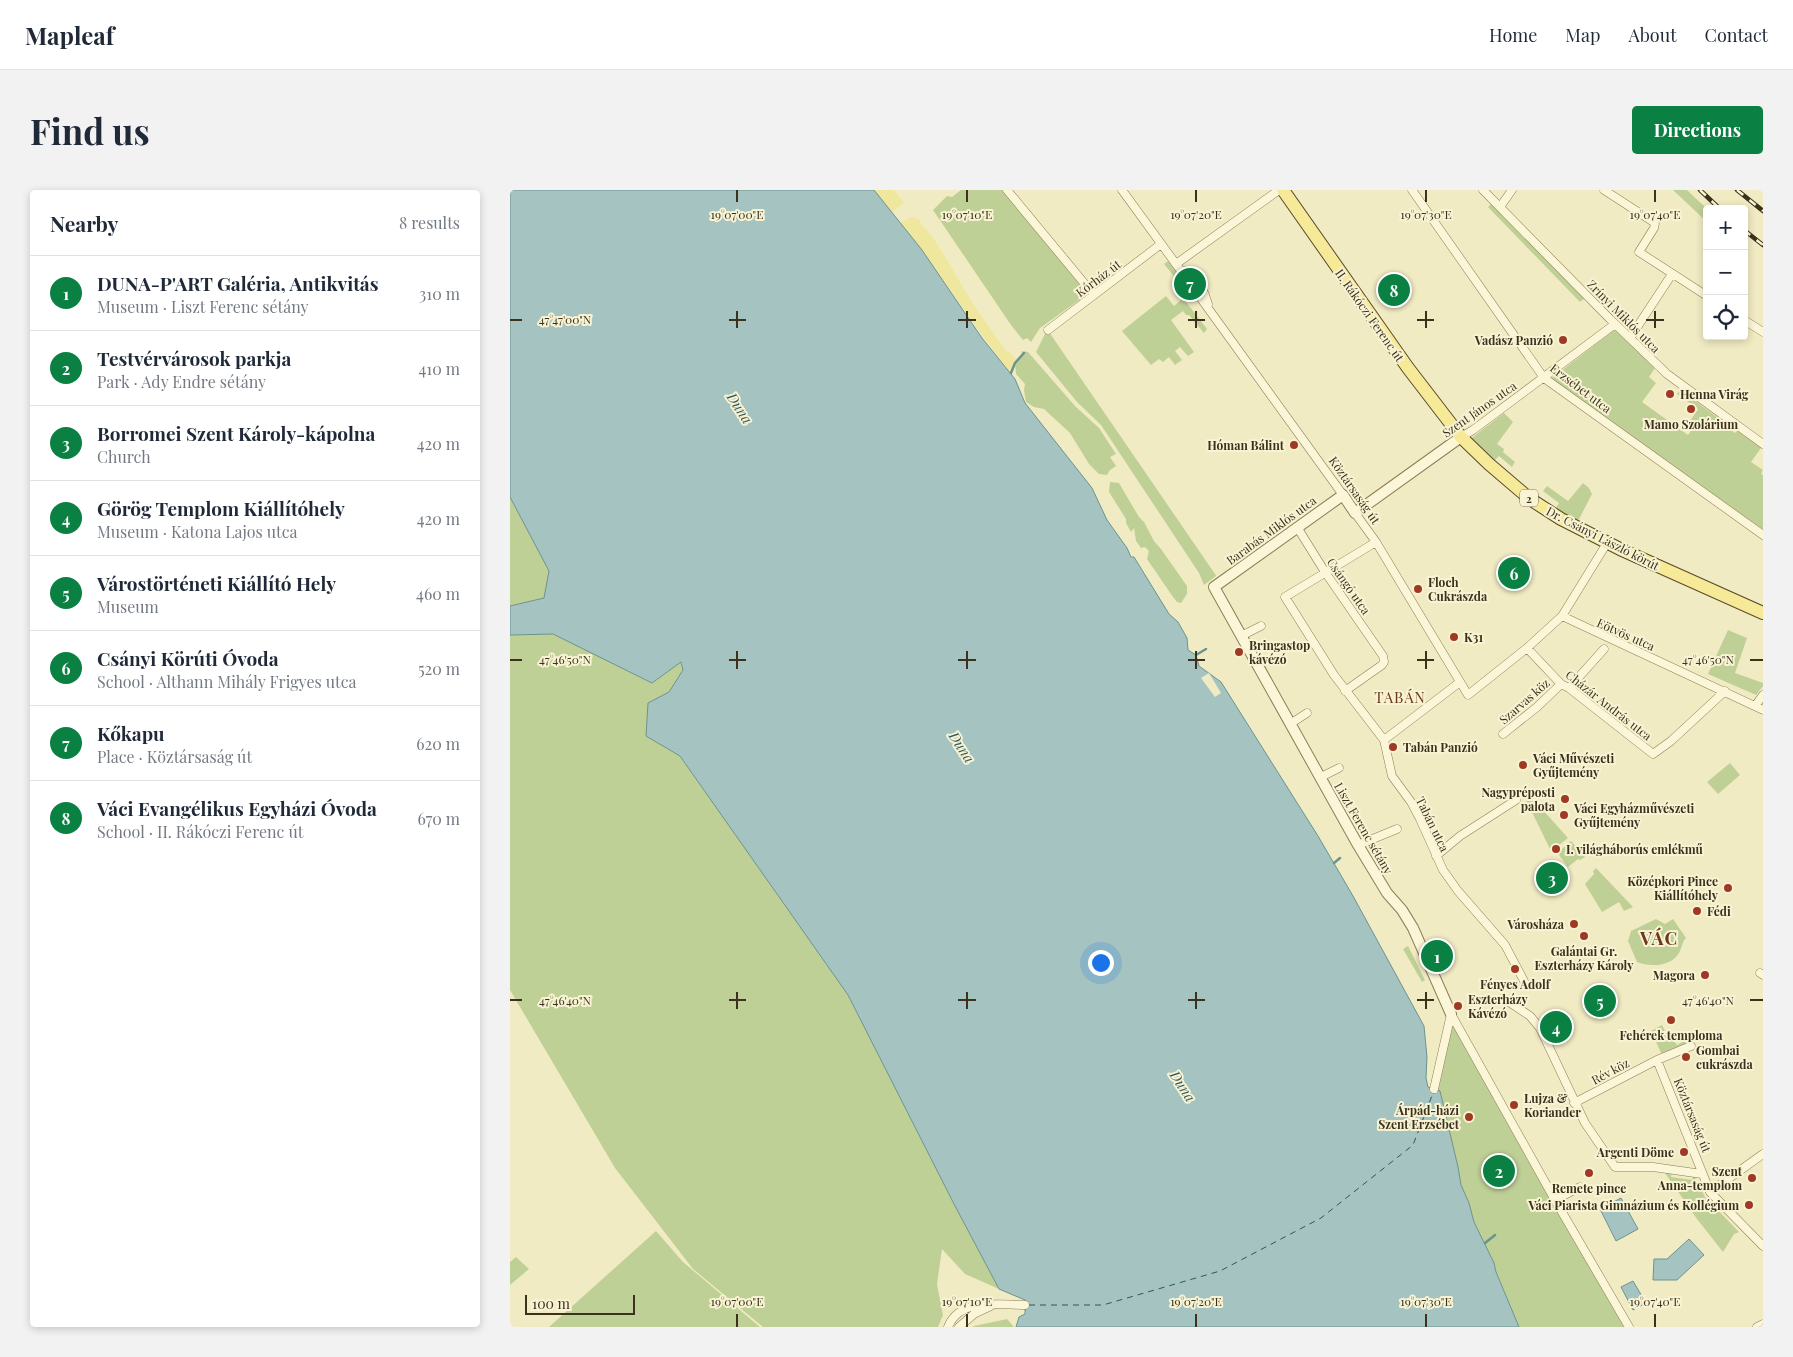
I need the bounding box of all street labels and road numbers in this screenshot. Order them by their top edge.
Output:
street label: Kórház út [1072,255,1124,300]
street label: II. Rákóczi Ferenc út [1332,265,1408,365]
street label: Zrínyi Miklós utca [1584,276,1664,356]
street label: Erzsébet utca [1547,360,1615,416]
street label: Szent János utca [1439,377,1519,441]
street label: Köztársaság út [1326,453,1385,528]
road number: 2 [1520,490,1538,506]
street label: Barabás Miklós utca [1223,492,1319,568]
street label: Dr. Csányi László körút [1544,503,1663,574]
street label: Csángó utca [1324,555,1374,617]
street label: Eötvös utca [1594,614,1658,654]
street label: Cházár András utca [1563,666,1655,744]
street label: Szarvas köz [1495,674,1553,727]
street label: Liszt Ferenc sétány [1331,779,1397,877]
street label: Tabán utca [1413,794,1453,854]
street label: Rév köz [1588,1054,1632,1088]
street label: Köztársaság út [1671,1075,1715,1155]

